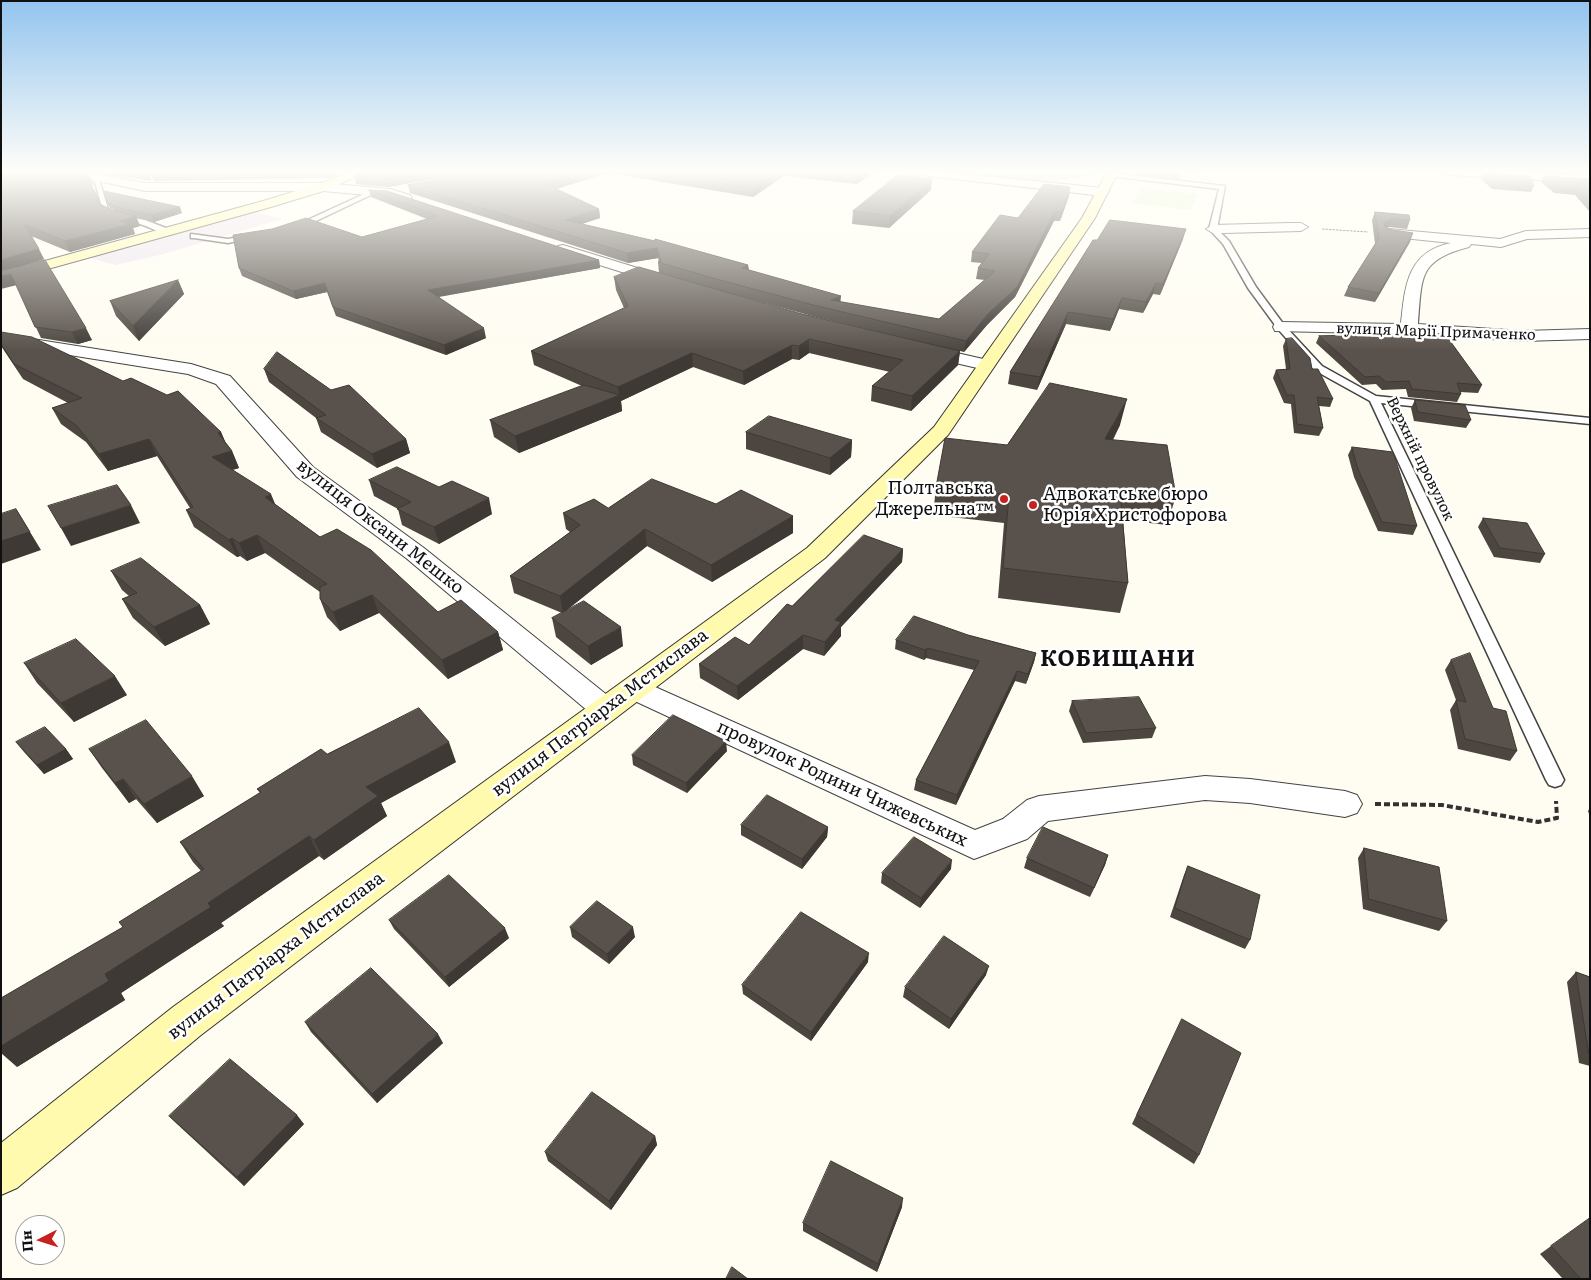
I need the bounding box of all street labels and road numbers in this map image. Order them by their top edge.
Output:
street label: вулиця Марії Примаченко [1336,320,1536,344]
street label: Верхній провулок [1382,394,1458,524]
street label: вулиця Оксани Мешко [292,455,468,599]
street label: вулиця Патріарха Мстислава [487,624,713,802]
street label: провулок Родини Чижевських [713,716,971,852]
street label: вулиця Патріарха Мстислава [163,867,389,1045]

